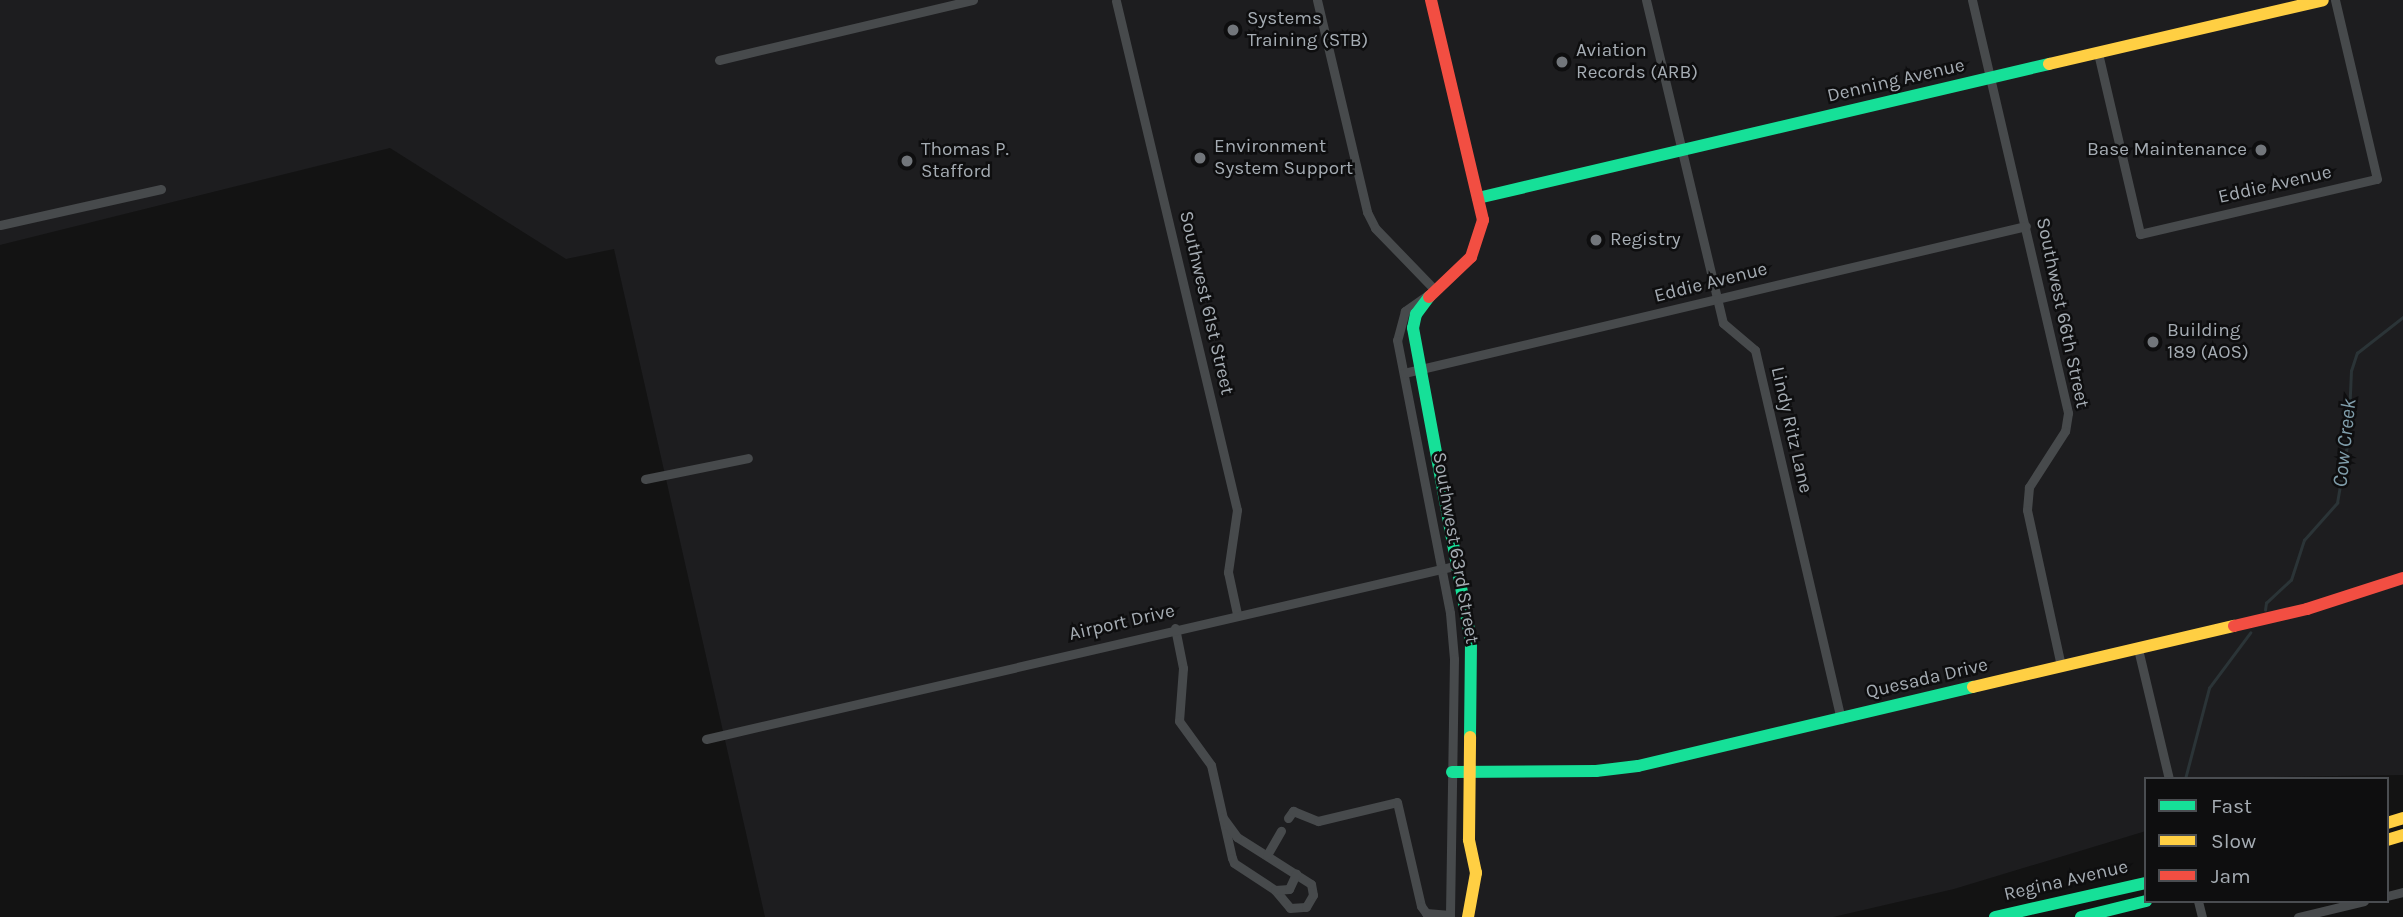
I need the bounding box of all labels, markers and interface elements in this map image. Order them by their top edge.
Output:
place label: Systems Training (STB) [1247,8,1368,52]
marker: Systems Training (STB) [1225,22,1241,38]
place label: Aviation Records (ARB) [1576,40,1698,84]
marker: Aviation Records (ARB) [1554,54,1570,70]
street label: Denning Avenue [1825,54,1967,108]
place label: Environment System Support [1214,136,1353,180]
place label: Thomas P. Stafford [921,139,1009,183]
place label: Base Maintenance [2087,139,2247,161]
marker: Base Maintenance [2253,142,2269,158]
marker: Environment System Support [1192,150,1208,166]
marker: Thomas P. Stafford [899,153,915,169]
street label: Eddie Avenue [2216,161,2334,209]
street label: Southwest 61st Street [1174,209,1238,397]
street label: Southwest 66th Street [2031,216,2093,410]
place label: Registry [1610,229,1681,251]
marker: Registry [1588,232,1604,248]
street label: Eddie Avenue [1652,258,1770,308]
place label: Building 189 (AOS) [2167,320,2249,364]
marker: Building 189 (AOS) [2145,334,2161,350]
street label: Lindy Ritz Lane [1765,365,1817,495]
water label: Cow Creek [2327,397,2361,489]
street label: Southwest 63rd Street [1427,450,1483,646]
street label: Airport Drive [1067,600,1177,646]
street label: Quesada Drive [1864,654,1990,704]
legend [2144,777,2389,903]
text: Fast [2211,794,2252,818]
text: Slow [2211,829,2256,853]
street label: Regina Avenue [2002,856,2130,906]
text: Jam [2211,864,2251,888]

